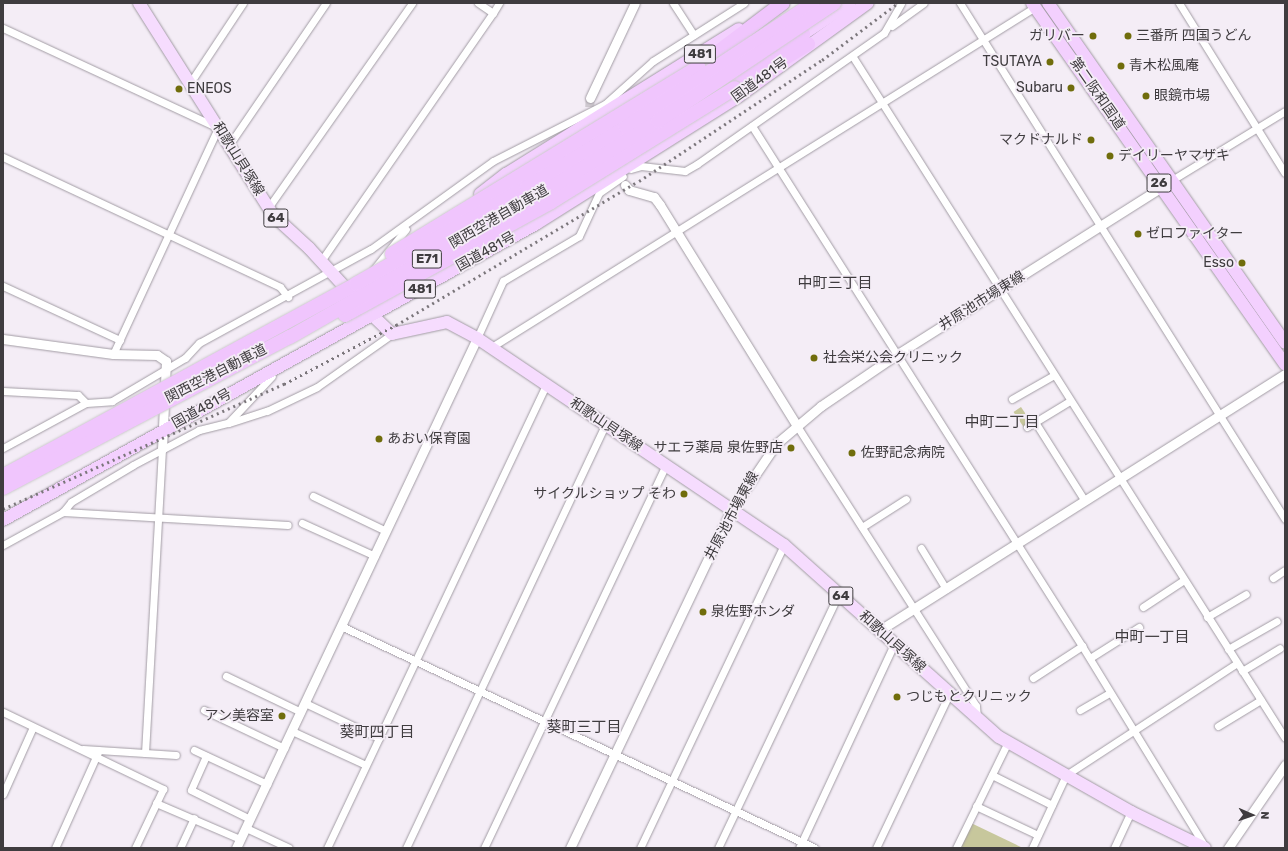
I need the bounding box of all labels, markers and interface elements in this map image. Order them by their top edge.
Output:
place label: ガリバー [1029,28,1085,44]
place label: 三番所 四国うどん [1136,28,1251,44]
marker: ガリバー [1088,31,1098,41]
marker: 三番所 四国うどん [1123,31,1133,41]
road number: 481 [683,43,717,65]
street label: 国道481号 [729,54,791,106]
place label: TSUTAYA [983,54,1042,70]
street label: 第二阪和国道 [1066,55,1128,133]
marker: TSUTAYA [1045,57,1055,67]
place label: 青木松風庵 [1129,58,1199,74]
marker: 青木松風庵 [1116,61,1126,71]
place label: Subaru [1016,80,1063,96]
place label: ENEOS [187,81,232,97]
marker: Subaru [1066,83,1076,93]
marker: ENEOS [174,84,184,94]
place label: 眼鏡市場 [1154,88,1210,104]
marker: 眼鏡市場 [1141,91,1151,101]
street label: 和歌山貝塚線 [209,119,267,199]
place label: マクドナルド [999,132,1083,148]
marker: マクドナルド [1086,135,1096,145]
place label: デイリーヤマザキ [1118,148,1230,164]
marker: デイリーヤマザキ [1105,151,1115,161]
road number: 26 [1146,172,1172,194]
street label: 関西空港自動車道 [446,182,552,252]
road number: 64 [263,207,289,229]
place label: ゼロファイター [1146,226,1244,242]
street label: 国道481号 [453,229,519,275]
marker: ゼロファイター [1133,229,1143,239]
road number: E71 [411,248,443,270]
place label: Esso [1203,255,1234,271]
marker: Esso [1237,258,1247,268]
street label: 井原池市場東線 [936,268,1028,334]
district label: 中町三丁目 [798,275,872,293]
road number: 481 [403,278,437,300]
street label: 関西空港自動車道 [162,341,270,407]
place label: 社会栄公会クリニック [823,350,963,366]
marker: 社会栄公会クリニック [808,352,820,364]
street label: 国道481号 [169,386,235,432]
street label: 和歌山貝塚線 [566,395,646,455]
district label: 中町二丁目 [965,414,1039,432]
place label: あおい保育園 [387,431,471,447]
marker: あおい保育園 [374,434,384,444]
place label: サエラ薬局 泉佐野店 [654,440,783,456]
marker: サエラ薬局 泉佐野店 [786,443,796,453]
place label: 佐野記念病院 [861,445,945,461]
marker: 佐野記念病院 [846,447,858,459]
street label: 井原池市場東線 [702,469,762,563]
place label: サイクルショップ そわ [533,486,676,502]
marker: サイクルショップ そわ [679,489,689,499]
road number: 64 [828,585,854,607]
place label: 泉佐野ホンダ [711,604,795,620]
marker: 泉佐野ホンダ [698,607,708,617]
street label: 和歌山貝塚線 [855,608,929,676]
district label: 中町一丁目 [1115,629,1189,647]
place label: つじもとクリニック [906,689,1032,705]
marker: つじもとクリニック [891,691,903,703]
place label: アン美容室 [204,708,274,724]
marker: アン美容室 [277,711,287,721]
district label: 葵町三丁目 [547,719,621,737]
district label: 葵町四丁目 [340,724,414,742]
north arrow [1232,795,1272,835]
text: N [1258,811,1271,820]

